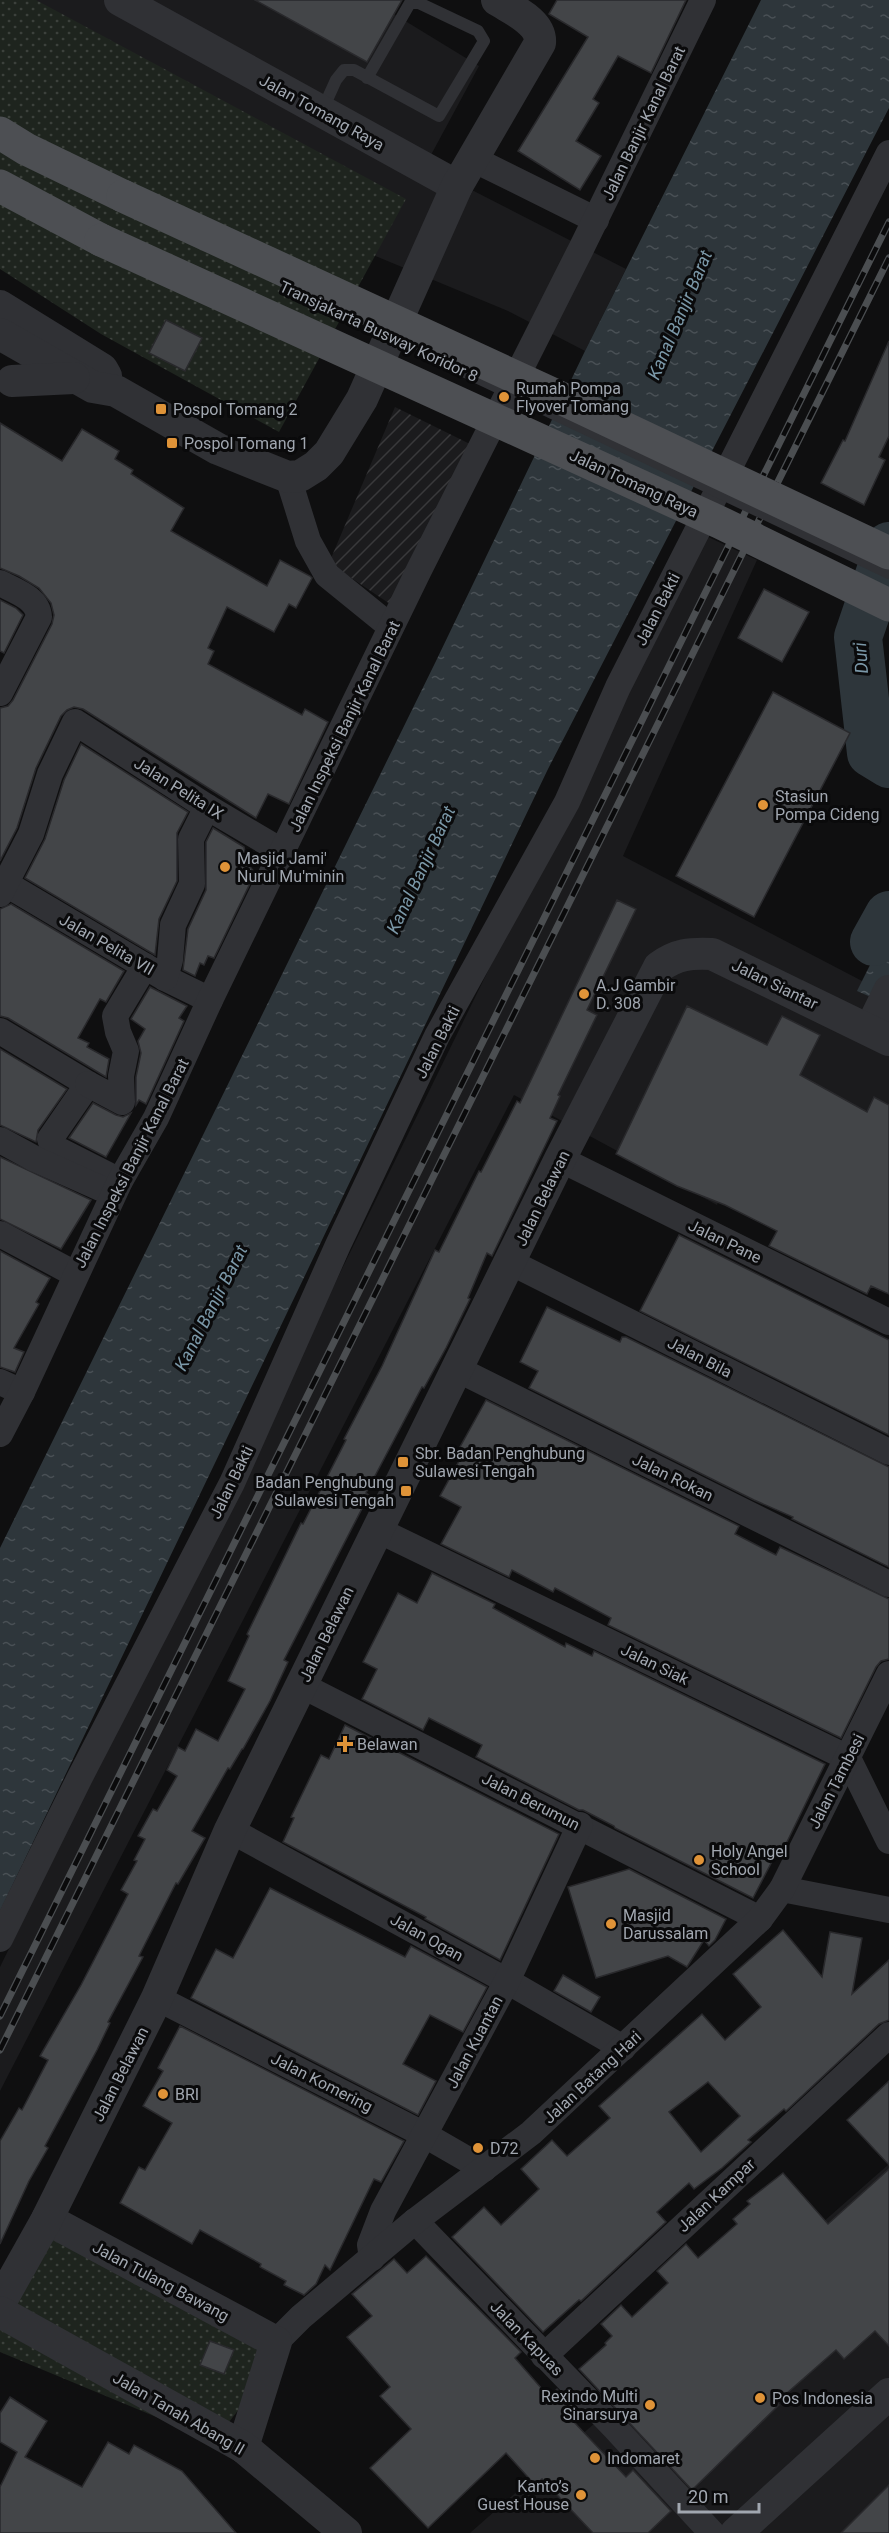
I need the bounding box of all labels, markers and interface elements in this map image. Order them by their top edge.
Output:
street label: Jalan Banjir Kanal Barat [598,43,689,204]
street label: Jalan Tomang Raya [256,70,387,155]
water label: Kanal Banjir Barat [643,247,716,383]
street label: Transjakarta Busway Koridor 8 [276,277,481,386]
place label: Rumah Pompa Flyover Tomang [516,379,629,416]
marker: Rumah Pompa Flyover Tomang [497,390,511,404]
place label: Pospol Tomang 2 [173,400,297,419]
marker: Pospol Tomang 2 [154,402,168,416]
place label: Pospol Tomang 1 [184,434,308,453]
marker: Pospol Tomang 1 [165,436,179,450]
street label: Jalan Tomang Raya [566,445,701,522]
street label: Jalan Bakti [631,570,684,649]
street label: Jalan Inspeksi Banjir Kanal Barat [285,618,404,835]
water label: Duri [849,641,872,674]
street label: Jalan Pelita IX [131,753,227,823]
place label: Stasiun Pompa Cideng [775,787,879,824]
marker: Stasiun Pompa Cideng [756,798,770,812]
water label: Kanal Banjir Barat [382,802,459,937]
place label: Masjid Jami' Nurul Mu'minin [237,849,344,886]
marker: Masjid Jami' Nurul Mu'minin [218,860,232,874]
street label: Jalan Pelita VII [56,910,157,979]
street label: Jalan Siantar [729,955,821,1014]
place label: A.J Gambir D. 308 [596,976,676,1013]
marker: A.J Gambir D. 308 [577,987,591,1001]
street label: Jalan Bakti [411,1003,464,1082]
street label: Jalan Inspeksi Banjir Kanal Barat [70,1055,193,1271]
street label: Jalan Belawan [511,1148,574,1249]
street label: Jalan Pane [685,1216,764,1267]
water label: Kanal Banjir Barat [170,1241,251,1374]
street label: Jalan Bila [665,1333,735,1382]
street label: Jalan Bakti [206,1443,257,1522]
place label: Sbr. Badan Penghubung Sulawesi Tengah [415,1444,585,1481]
street label: Jalan Rokan [629,1450,716,1505]
marker: Sbr. Badan Penghubung Sulawesi Tengah [396,1455,410,1469]
place label: Badan Penghubung Sulawesi Tengah [255,1473,394,1510]
marker: Badan Penghubung Sulawesi Tengah [399,1484,413,1498]
street label: Jalan Belawan [295,1584,358,1685]
street label: Jalan Siak [618,1640,693,1689]
street label: Jalan Tambesi [804,1731,868,1832]
place label: Belawan [357,1735,418,1754]
marker: Belawan [338,1737,352,1751]
street label: Jalan Berumun [479,1769,583,1834]
place label: Holy Angel School [711,1842,788,1879]
marker: Holy Angel School [692,1853,706,1867]
place label: Masjid Darussalam [623,1906,708,1943]
street label: Jalan Ogan [387,1910,467,1965]
marker: Masjid Darussalam [604,1917,618,1931]
street label: Jalan Kuantan [442,1993,507,2092]
street label: Jalan Belawan [88,2024,152,2125]
street label: Jalan Batang Hari [540,2027,645,2128]
street label: Jalan Komering [268,2049,376,2116]
place label: BRI [175,2085,199,2104]
marker: BRI [156,2087,170,2101]
place label: D72 [490,2139,518,2158]
marker: D72 [471,2141,485,2155]
street label: Jalan Kampar [674,2154,759,2236]
street label: Jalan Tulang Bawang [89,2237,232,2325]
street label: Jalan Kapuas [486,2297,567,2380]
street label: Jalan Tanah Abang II [110,2368,248,2459]
place label: Rexindo Multi Sinarsurya [541,2387,638,2424]
place label: Pos Indonesia [772,2389,873,2408]
marker: Pos Indonesia [753,2391,767,2405]
marker: Rexindo Multi Sinarsurya [643,2398,657,2412]
place label: Indomaret [607,2449,680,2468]
marker: Indomaret [588,2451,602,2465]
scale bar [679,2476,758,2514]
place label: Kanto’s Guest House [477,2477,569,2514]
text: 20 m [688,2486,728,2507]
marker: Kanto’s Guest House [574,2488,588,2502]

